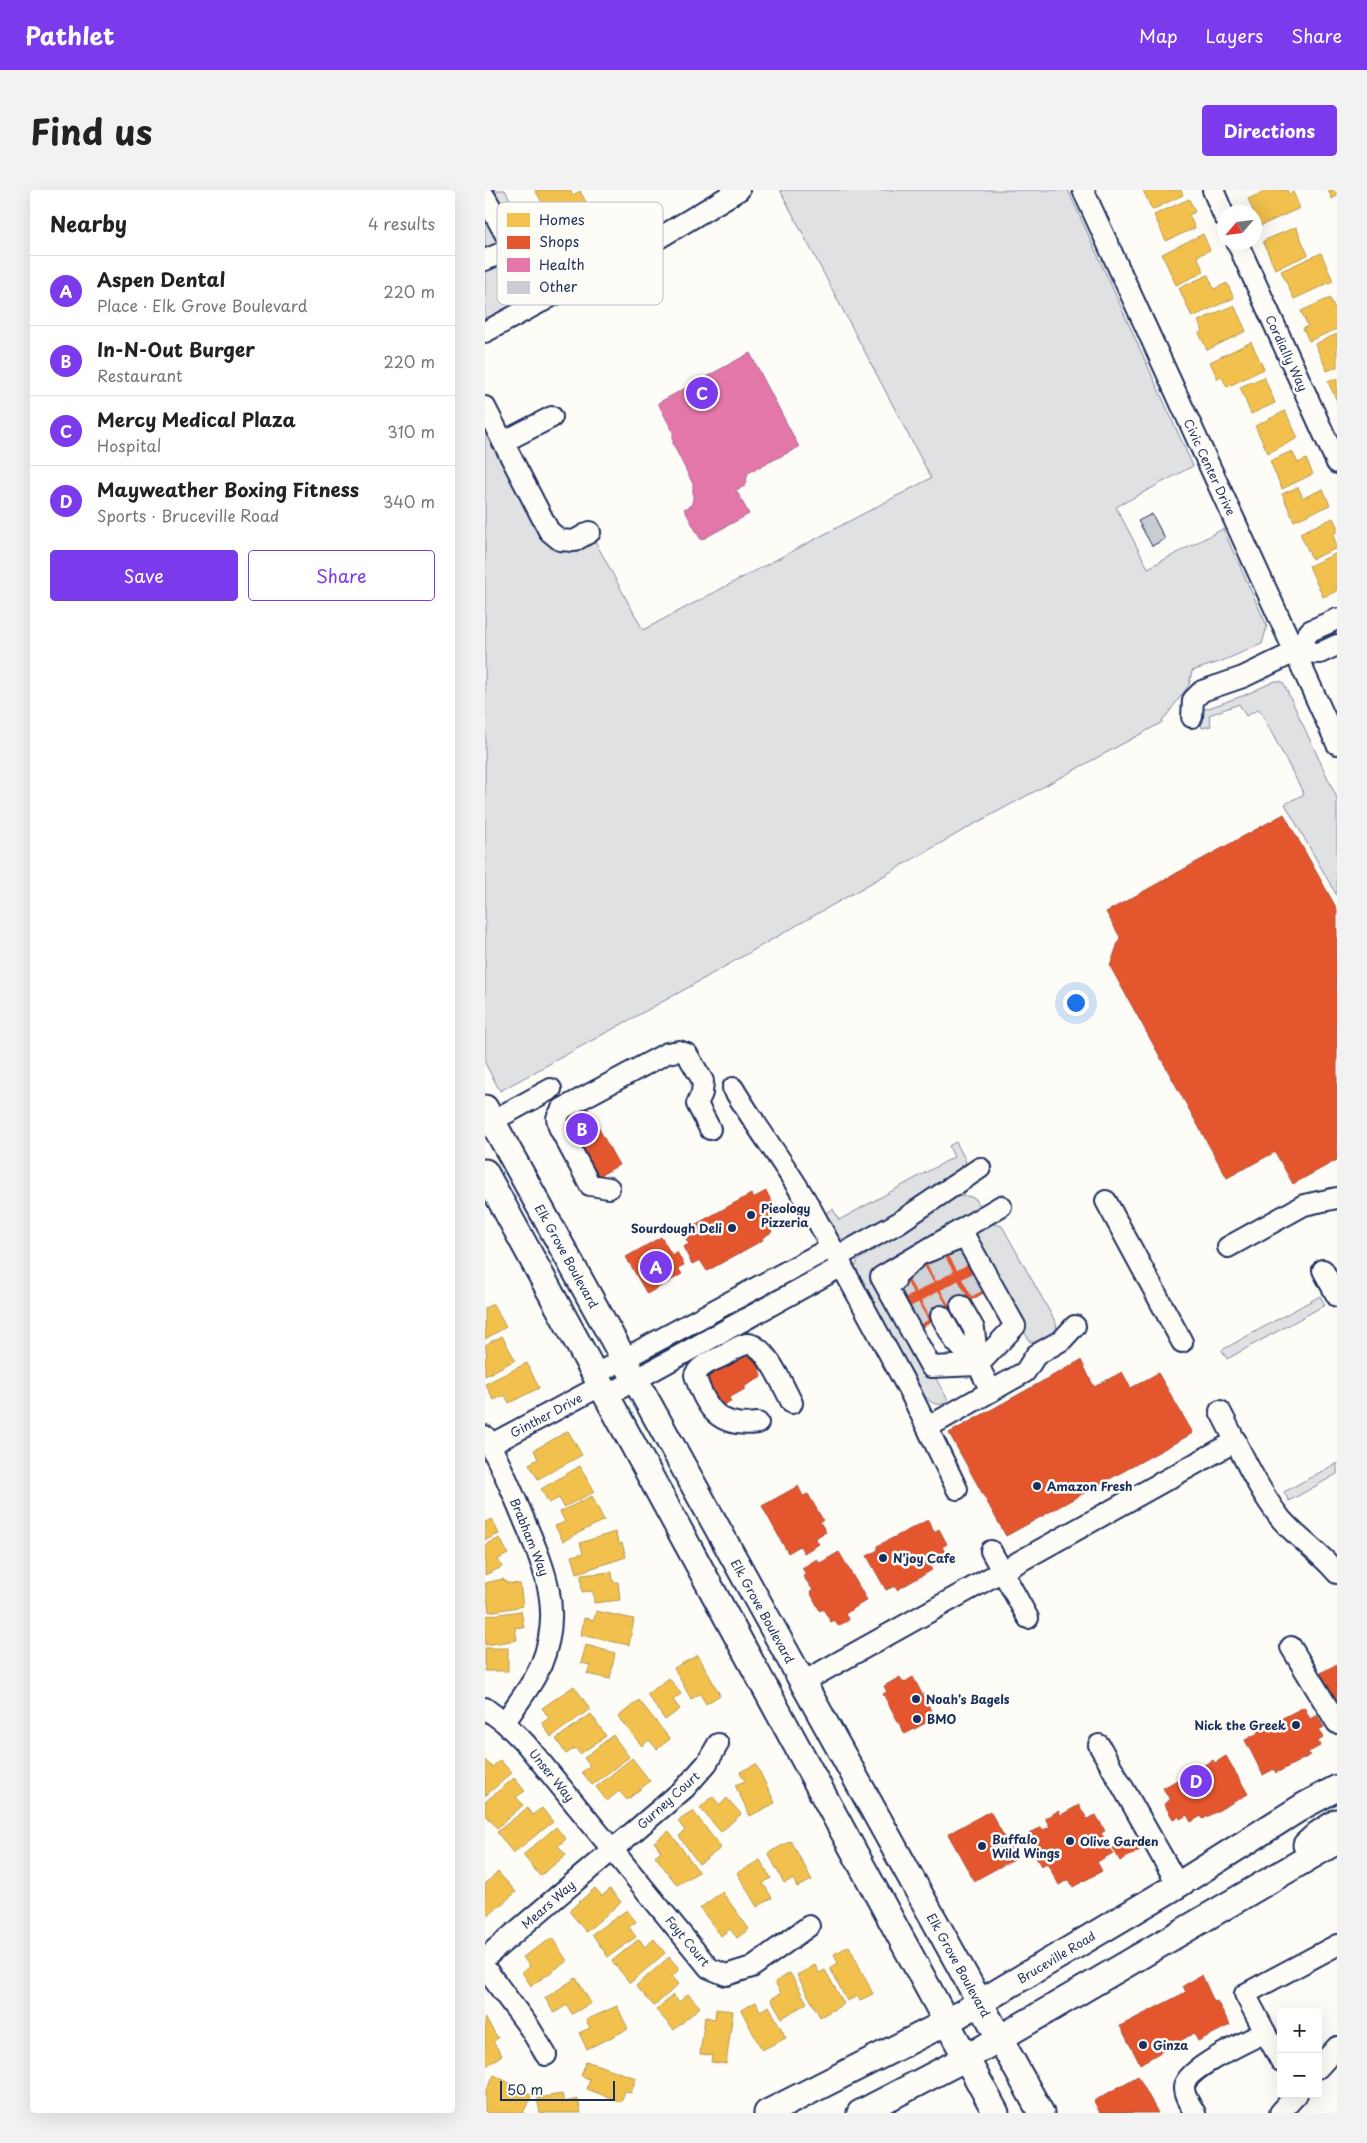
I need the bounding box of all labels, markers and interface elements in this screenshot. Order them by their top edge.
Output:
text: Pathlet [25,17,115,53]
text: Map [1139,22,1178,49]
text: Layers [1206,22,1263,49]
text: Share [1291,22,1342,49]
text: Find us [30,104,152,157]
button: Directions [1202,105,1337,156]
legend [497,202,663,305]
north arrow [1217,205,1262,250]
text: Nearby [50,207,127,239]
text: Homes [539,209,585,230]
text: 4 results [368,211,435,235]
text: Shops [539,231,579,252]
text: Health [539,254,585,275]
text: Aspen Dental [97,265,225,293]
text: Other [539,276,578,297]
text: A [60,279,72,303]
text: 220 m [384,279,435,303]
text: Place · Elk Grove Boulevard [97,293,308,317]
street label: Cordially Way [1261,312,1313,394]
text: In-N-Out Burger [97,335,255,363]
text: B [61,349,71,373]
text: 220 m [384,349,435,373]
text: Restaurant [97,363,183,387]
pin: C [686,374,718,412]
text: Mercy Medical Plaza [97,405,296,433]
street label: Civic Center Drive [1180,416,1240,518]
text: C [60,419,72,443]
text: 310 m [387,419,435,443]
text: Hospital [97,433,161,457]
text: Mayweather Boxing Fitness [97,475,359,503]
text: D [60,489,72,513]
text: 340 m [383,489,435,513]
text: Sports · Bruceville Road [97,503,279,527]
button: Save [50,550,238,601]
button: Share [248,550,435,601]
your location [1063,990,1089,1016]
pin: B [566,1110,598,1148]
place label: Pieology Pizzeria [761,1199,811,1231]
street label: Elk Grove Boulevard [531,1201,603,1312]
marker: Pieology Pizzeria [745,1209,757,1221]
place label: Sourdough Deli [631,1219,722,1237]
marker: Sourdough Deli [726,1222,738,1234]
pin: A [640,1248,672,1286]
street label: Ginther Drive [507,1388,585,1442]
place label: Amazon Fresh [1047,1477,1133,1495]
marker: Amazon Fresh [1031,1480,1043,1492]
street label: Brabham Way [506,1495,554,1579]
place label: N'joy Cafe [893,1549,956,1567]
marker: N'joy Cafe [877,1552,889,1564]
street label: Elk Grove Boulevard [727,1556,799,1667]
place label: Noah's Bagels [926,1690,1010,1708]
marker: Noah's Bagels [910,1693,922,1705]
place label: BMO [927,1710,956,1728]
marker: BMO [911,1713,923,1725]
place label: Nick the Greek [1194,1716,1286,1734]
marker: Nick the Greek [1290,1719,1302,1731]
street label: Unser Way [525,1745,579,1805]
pin: D [1180,1762,1212,1800]
street label: Gurney Court [633,1767,703,1833]
place label: Buffalo Wild Wings [992,1830,1060,1862]
place label: Olive Garden [1080,1832,1159,1850]
marker: Olive Garden [1064,1835,1076,1847]
marker: Buffalo Wild Wings [976,1840,988,1852]
street label: Mears Way [517,1875,579,1932]
street label: Elk Grove Boulevard [923,1910,995,2021]
street label: Foyt Court [662,1912,715,1970]
street label: Bruceville Road [1013,1926,1099,1988]
map controls [1277,2008,1322,2098]
button: + [1277,2008,1322,2053]
place label: Ginza [1153,2036,1188,2054]
marker: Ginza [1137,2039,1149,2051]
button: − [1277,2053,1322,2098]
scale bar [500,2078,615,2101]
text: 50 m [507,2079,543,2100]

